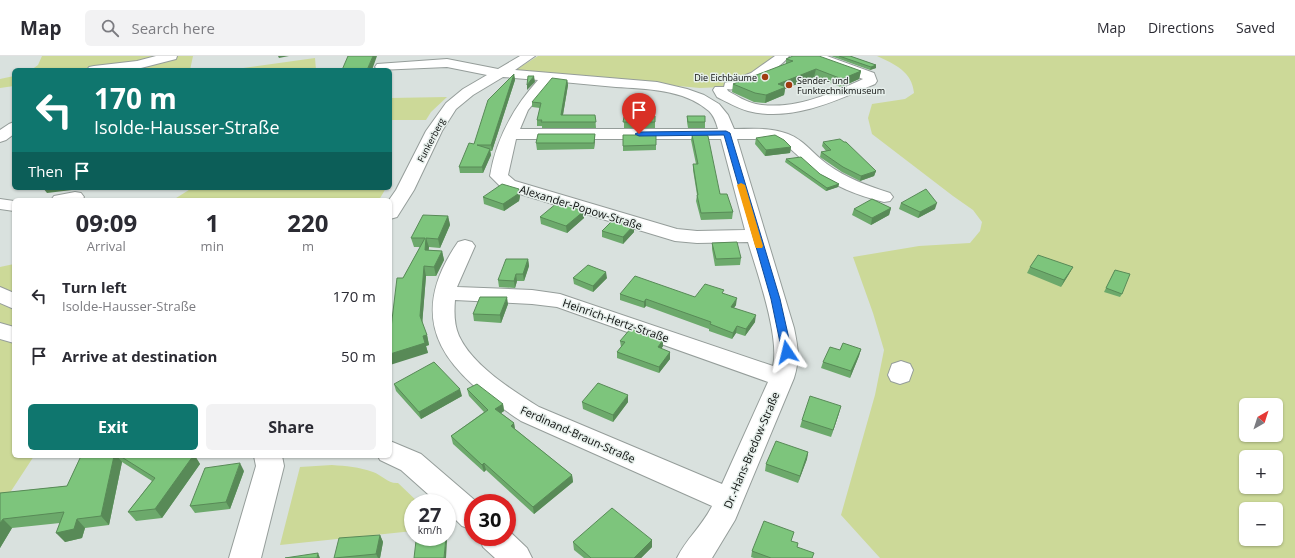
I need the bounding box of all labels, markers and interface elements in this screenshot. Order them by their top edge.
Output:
search box [85,10,365,46]
text: Map [20,15,61,41]
icon: search [99,17,121,39]
text: Search here [131,18,215,38]
text: Map [1097,18,1126,37]
text: Directions [1148,18,1214,37]
text: Saved [1236,18,1275,37]
place label: Die Eichbäume [694,71,757,84]
marker: Die Eichbäume [760,72,770,82]
place label: Sender- und Funktechnikmuseum [797,74,885,97]
text: 170 m [94,79,177,117]
marker: Sender- und Funktechnikmuseum [784,80,794,90]
icon: left [28,84,80,136]
pin [622,93,656,134]
icon: arrive [628,99,650,121]
text: Isolde-Hausser-Straße [94,115,280,139]
street label: Funkerberg [414,116,448,164]
icon: arrive [71,160,93,182]
text: Then [28,161,63,181]
street label: Alexander-Popow-Straße [518,181,644,233]
text: 09:09 [75,206,137,239]
text: 1 [205,206,219,239]
text: 220 [287,206,329,239]
text: Arrival [87,237,126,255]
text: min [201,237,224,255]
text: m [302,237,314,255]
text: Turn left [62,277,127,297]
icon: left [28,285,50,307]
text: 170 m [332,286,376,306]
street label: Heinrich-Hertz-Straße [561,295,671,345]
text: Isolde-Hausser-Straße [62,297,196,315]
position arrow [766,331,808,373]
icon: arrive [28,345,50,367]
text: Arrive at destination [62,346,217,366]
text: 50 m [341,346,376,366]
street label: Dr.-Hans-Bredow-Straße [720,389,782,511]
north arrow [1239,398,1283,442]
map controls [1239,398,1283,546]
street label: Ferdinand-Braun-Straße [518,402,638,466]
button: Exit [28,404,198,450]
button: Share [206,404,376,450]
button: + [1239,450,1283,494]
speed limit sign: 30 [464,494,516,546]
text: 27 [419,501,441,528]
button: − [1239,502,1283,546]
text: km/h [418,523,442,537]

